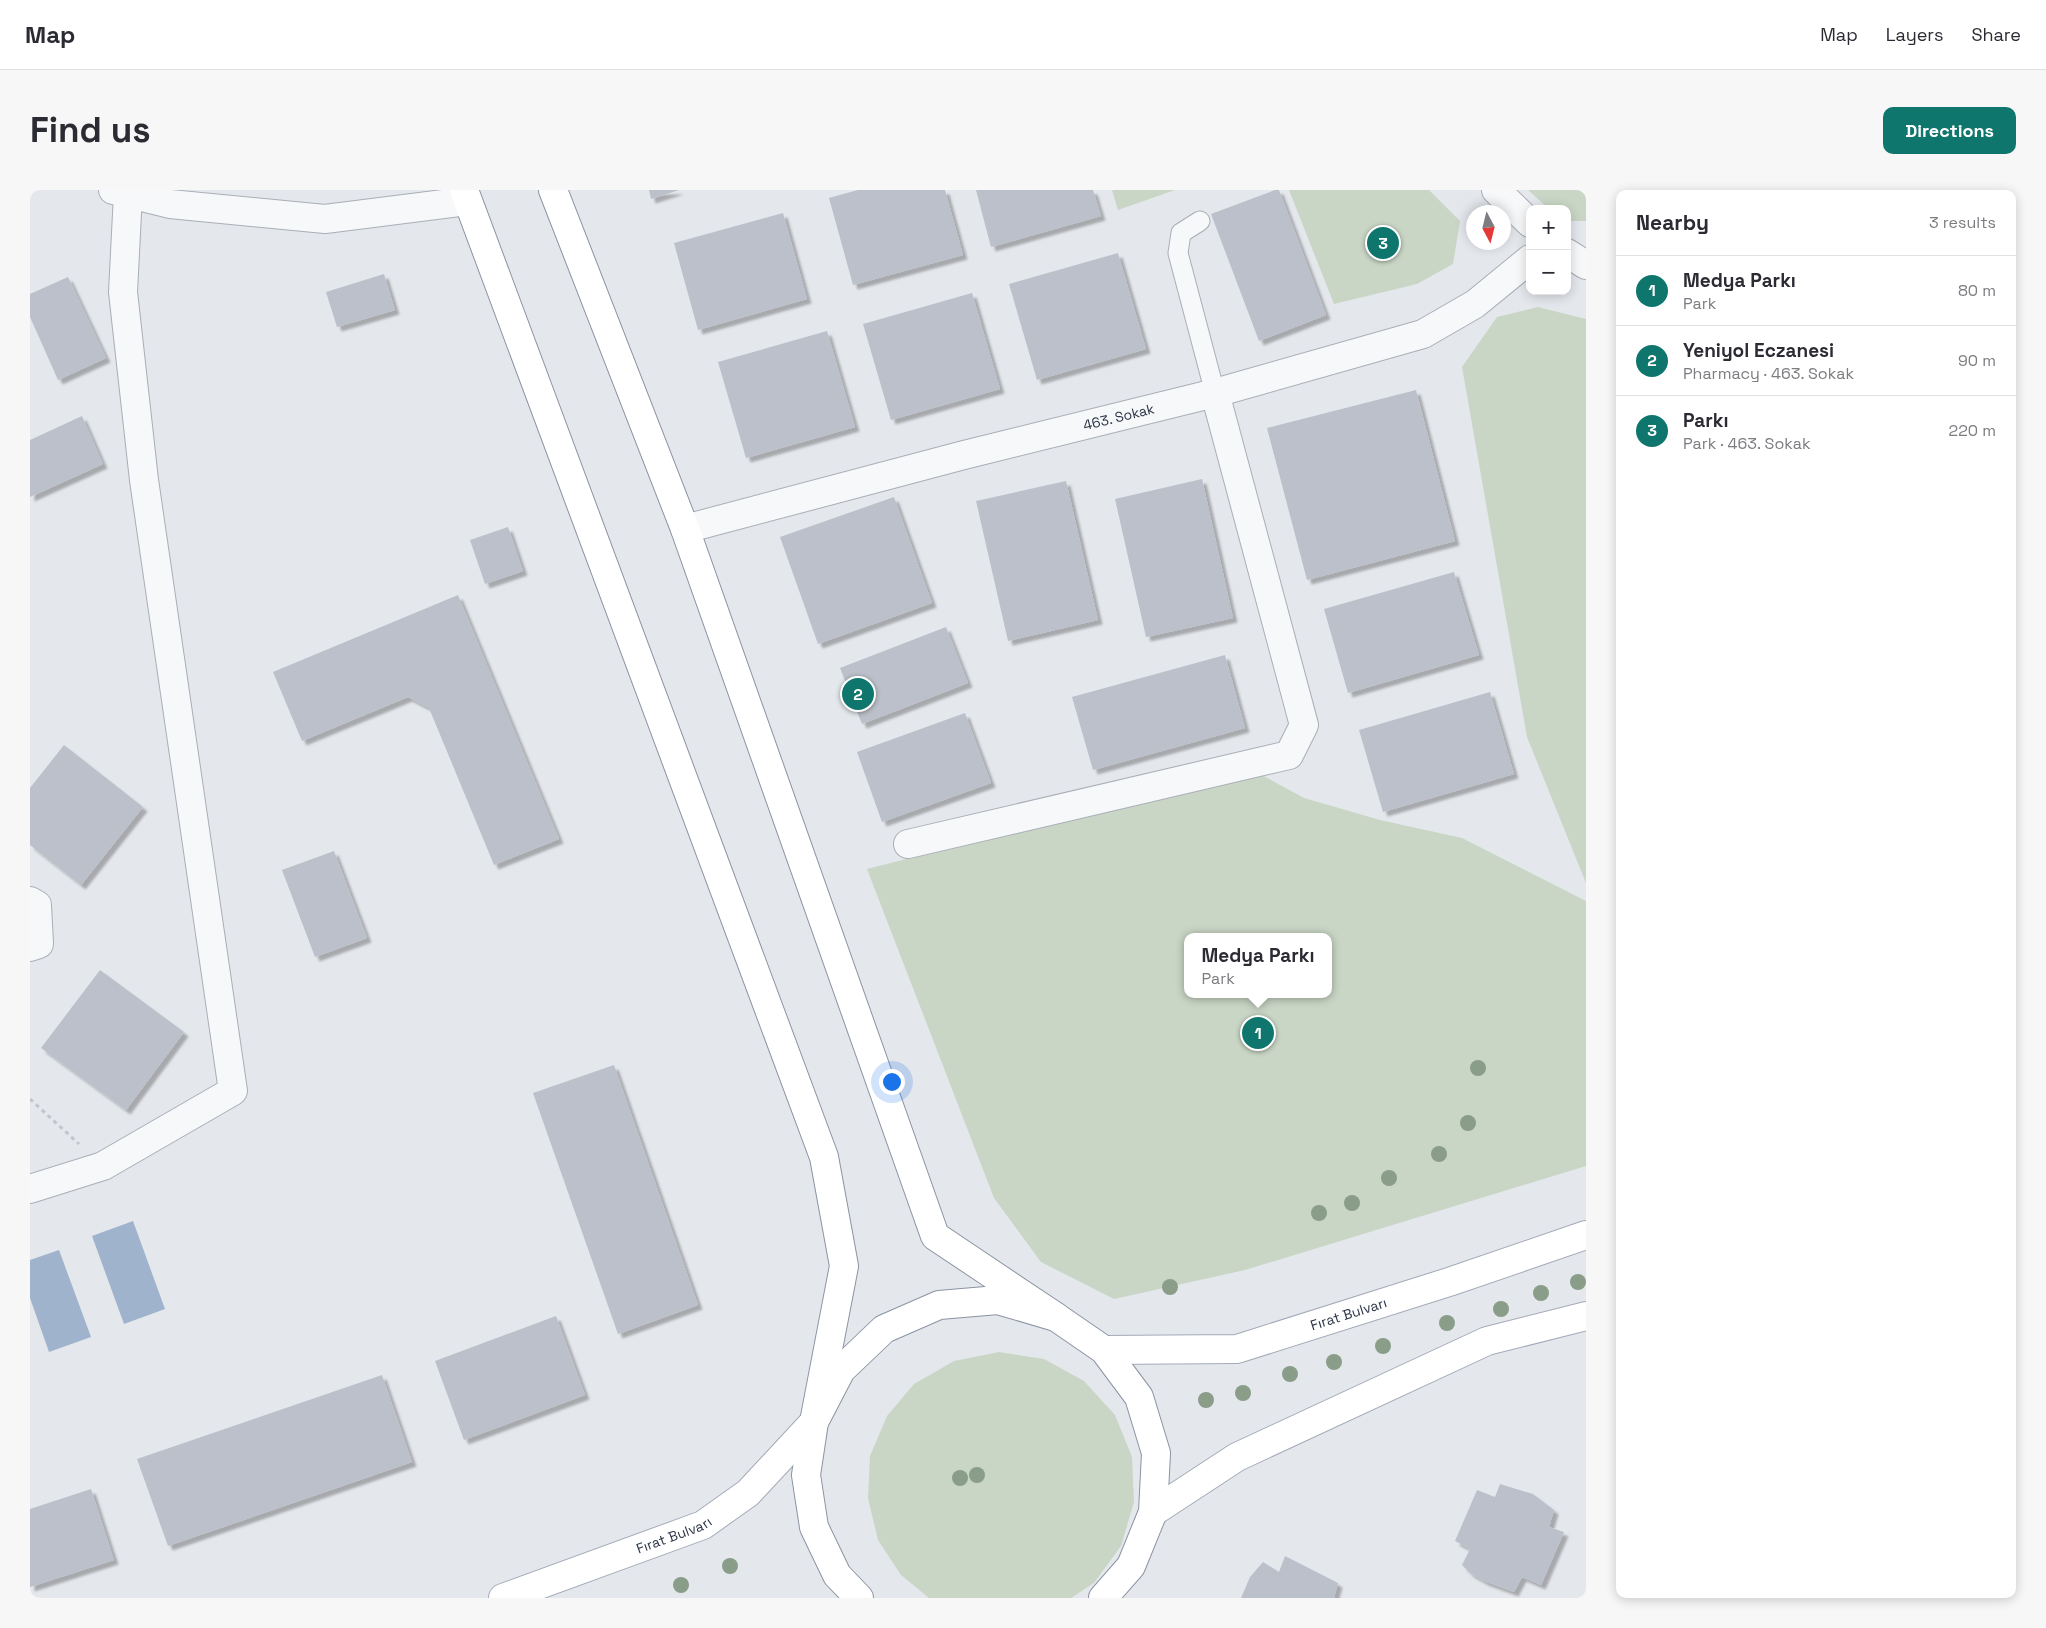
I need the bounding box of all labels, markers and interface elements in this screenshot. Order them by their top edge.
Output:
text: Map [25,19,75,50]
text: Map [1820,23,1858,46]
text: Layers [1886,23,1943,46]
text: Share [1971,23,2021,46]
button: Directions [1883,107,2016,154]
text: Find us [30,108,151,152]
north arrow [1466,205,1511,250]
map controls [1526,205,1571,295]
button: + [1526,205,1571,250]
text: Nearby [1636,209,1709,236]
text: 3 results [1929,212,1996,233]
pin: 3 [1367,224,1399,262]
button: − [1526,250,1571,295]
text: Medya Parkı [1683,268,1796,293]
text: 1 [1648,280,1656,301]
text: 80 m [1958,280,1996,301]
text: Park [1683,293,1716,314]
text: Yeniyol Eczanesi [1683,338,1834,363]
text: 2 [1647,350,1657,371]
text: 90 m [1958,350,1996,371]
text: Pharmacy · 463. Sokak [1683,363,1854,384]
street label: 463. Sokak [1081,399,1157,434]
text: Parkı [1683,408,1729,433]
text: 3 [1647,420,1657,441]
text: 220 m [1949,420,1996,441]
text: Park · 463. Sokak [1683,433,1811,454]
pin: 2 [842,675,874,713]
popup [1184,933,1332,998]
text: Medya Parkı [1202,943,1314,968]
text: Park [1202,968,1235,989]
pin: 1 [1242,1014,1274,1052]
your location [879,1069,905,1095]
street label: Fırat Bulvarı [1308,1293,1389,1334]
street label: Fırat Bulvarı [634,1513,715,1558]

